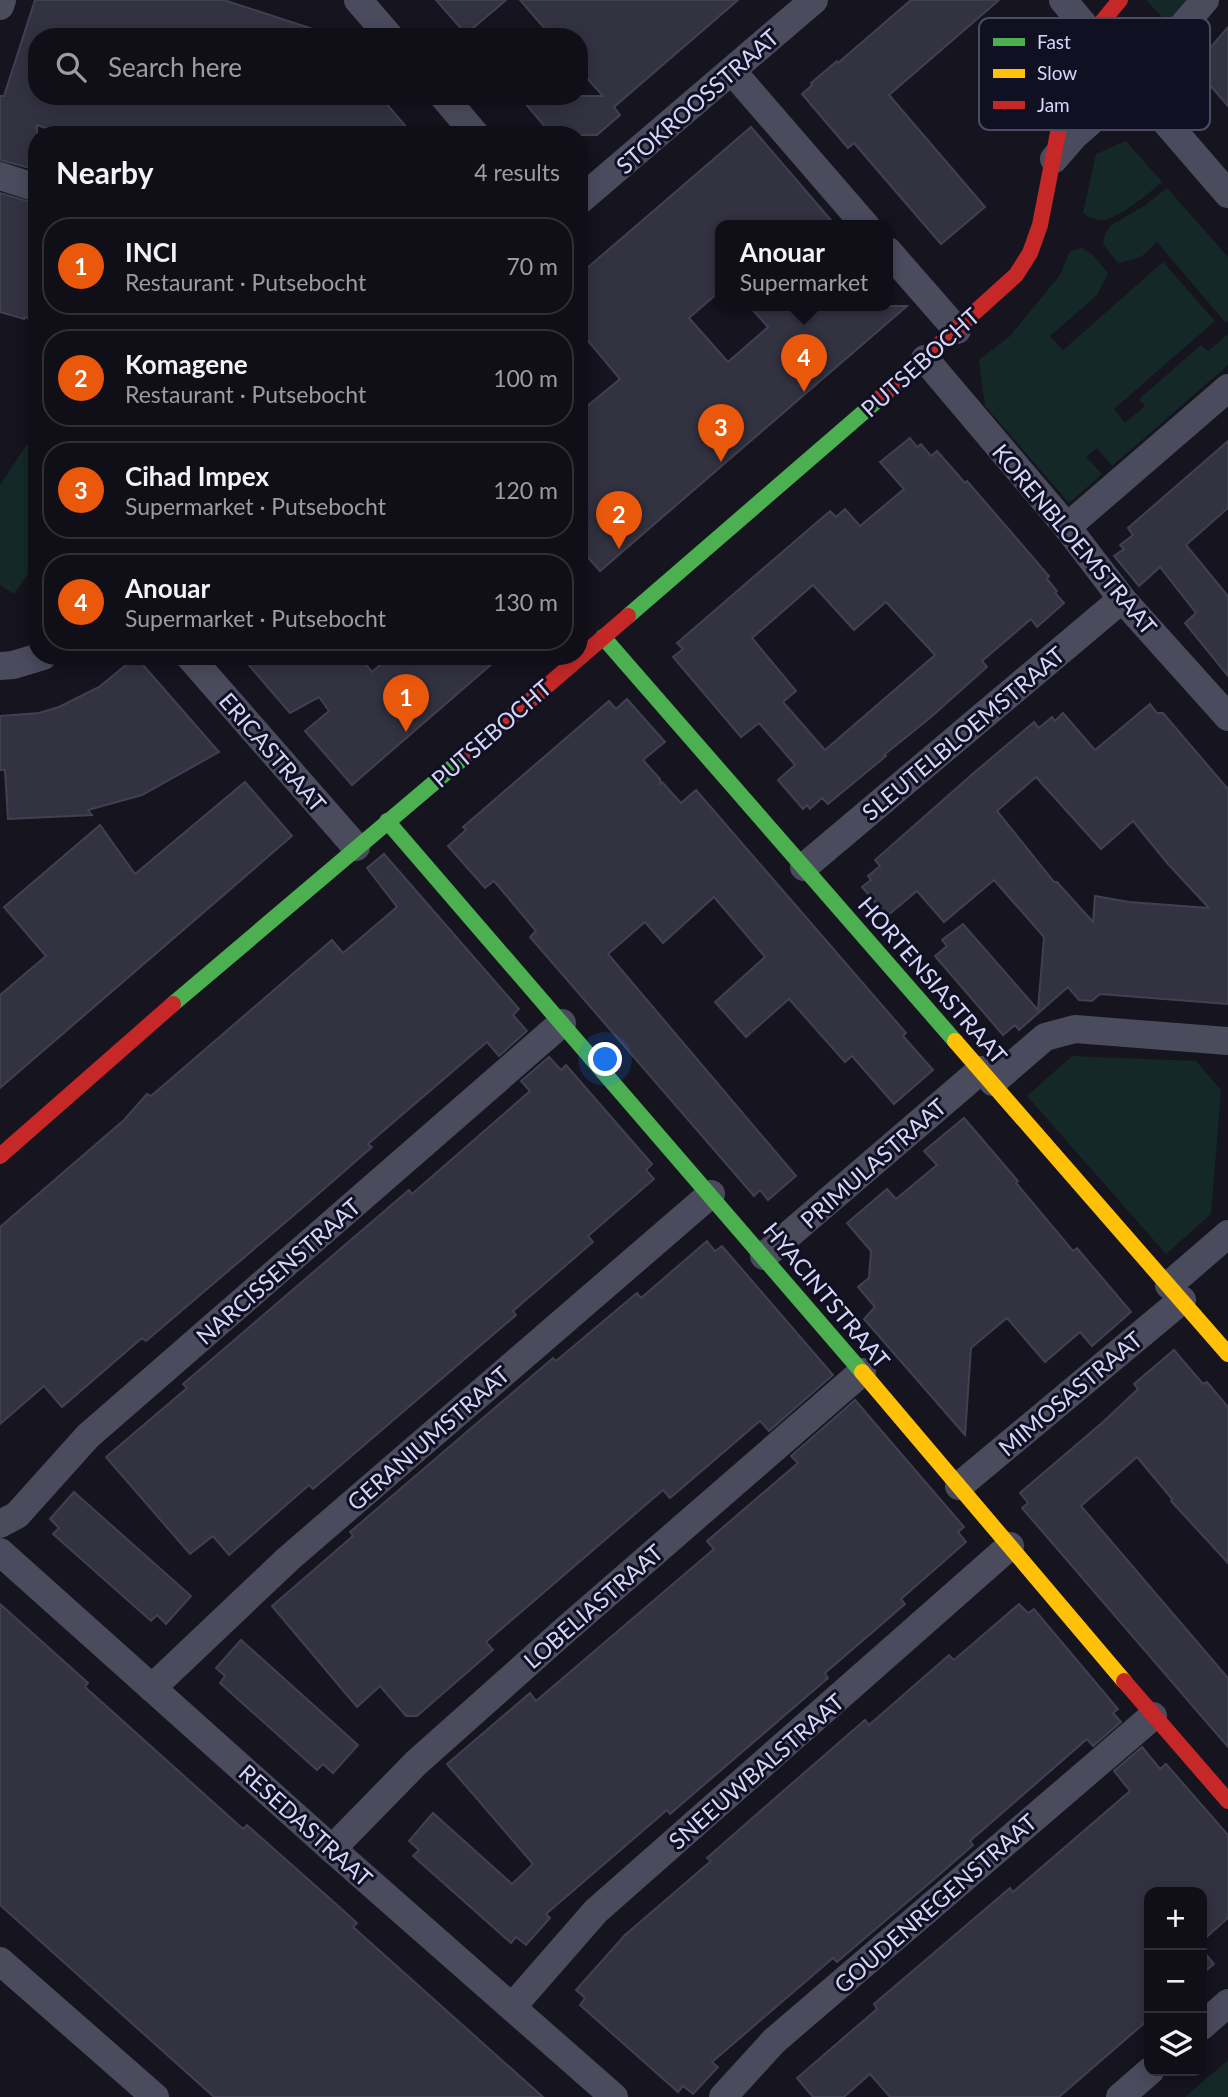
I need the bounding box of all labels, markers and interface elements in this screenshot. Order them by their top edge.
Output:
legend [979,18,1210,130]
street label: STOKROOSSTRAAT [610,23,784,179]
search box [28,28,588,105]
text: Fast [1037,30,1071,53]
icon: search [52,48,90,86]
text: Search here [108,51,242,83]
text: Slow [1037,61,1077,84]
text: Jam [1037,93,1070,116]
text: Nearby [56,154,154,190]
text: 4 results [474,158,560,186]
popup [715,220,893,311]
text: INCI [125,236,178,268]
text: Anouar [740,236,825,268]
text: 1 [74,252,88,280]
text: 70 m [507,252,558,280]
text: Restaurant · Putsebocht [125,268,366,296]
text: Supermarket [740,268,868,296]
street label: PUTSEBOCHT [855,301,985,423]
pin: 4 [781,334,827,392]
text: Komagene [125,348,248,380]
text: 2 [74,364,88,392]
text: 100 m [493,364,558,392]
text: Restaurant · Putsebocht [125,380,366,408]
pin: 3 [698,404,744,462]
street label: KORENBLOEMSTRAAT [987,438,1163,640]
text: Cihad Impex [125,460,269,492]
text: 3 [74,476,88,504]
text: 120 m [493,476,558,504]
pin: 2 [596,491,642,549]
text: Supermarket · Putsebocht [125,492,386,520]
text: Anouar [125,572,210,604]
text: 4 [74,588,88,616]
text: 130 m [493,588,558,616]
text: Supermarket · Putsebocht [125,604,386,632]
street label: SLEUTELBLOEMSTRAAT [856,640,1070,826]
street label: PUTSEBOCHT [425,673,557,793]
pin: 1 [383,674,429,732]
street label: ERICASTRAAT [214,687,333,818]
street label: HORTENSIASTRAAT [853,891,1013,1070]
your location [588,1042,622,1076]
street label: PRIMULASTRAAT [794,1092,952,1234]
street label: NARCISSENSTRAAT [190,1192,366,1350]
street label: HYACINTSTRAAT [758,1216,896,1374]
street label: MIMOSASTRAAT [992,1325,1148,1461]
street label: GERANIUMSTRAAT [341,1360,515,1516]
street label: LOBELIASTRAAT [518,1538,669,1674]
street label: SNEEUWBALSTRAAT [663,1687,850,1855]
street label: RESEDASTRAAT [234,1758,379,1892]
street label: GOUDENREGENSTRAAT [828,1807,1042,1999]
map controls [1144,1887,1207,2076]
button: + [1144,1887,1207,1950]
button: − [1144,1950,1207,2013]
button: layers [1144,2013,1207,2076]

